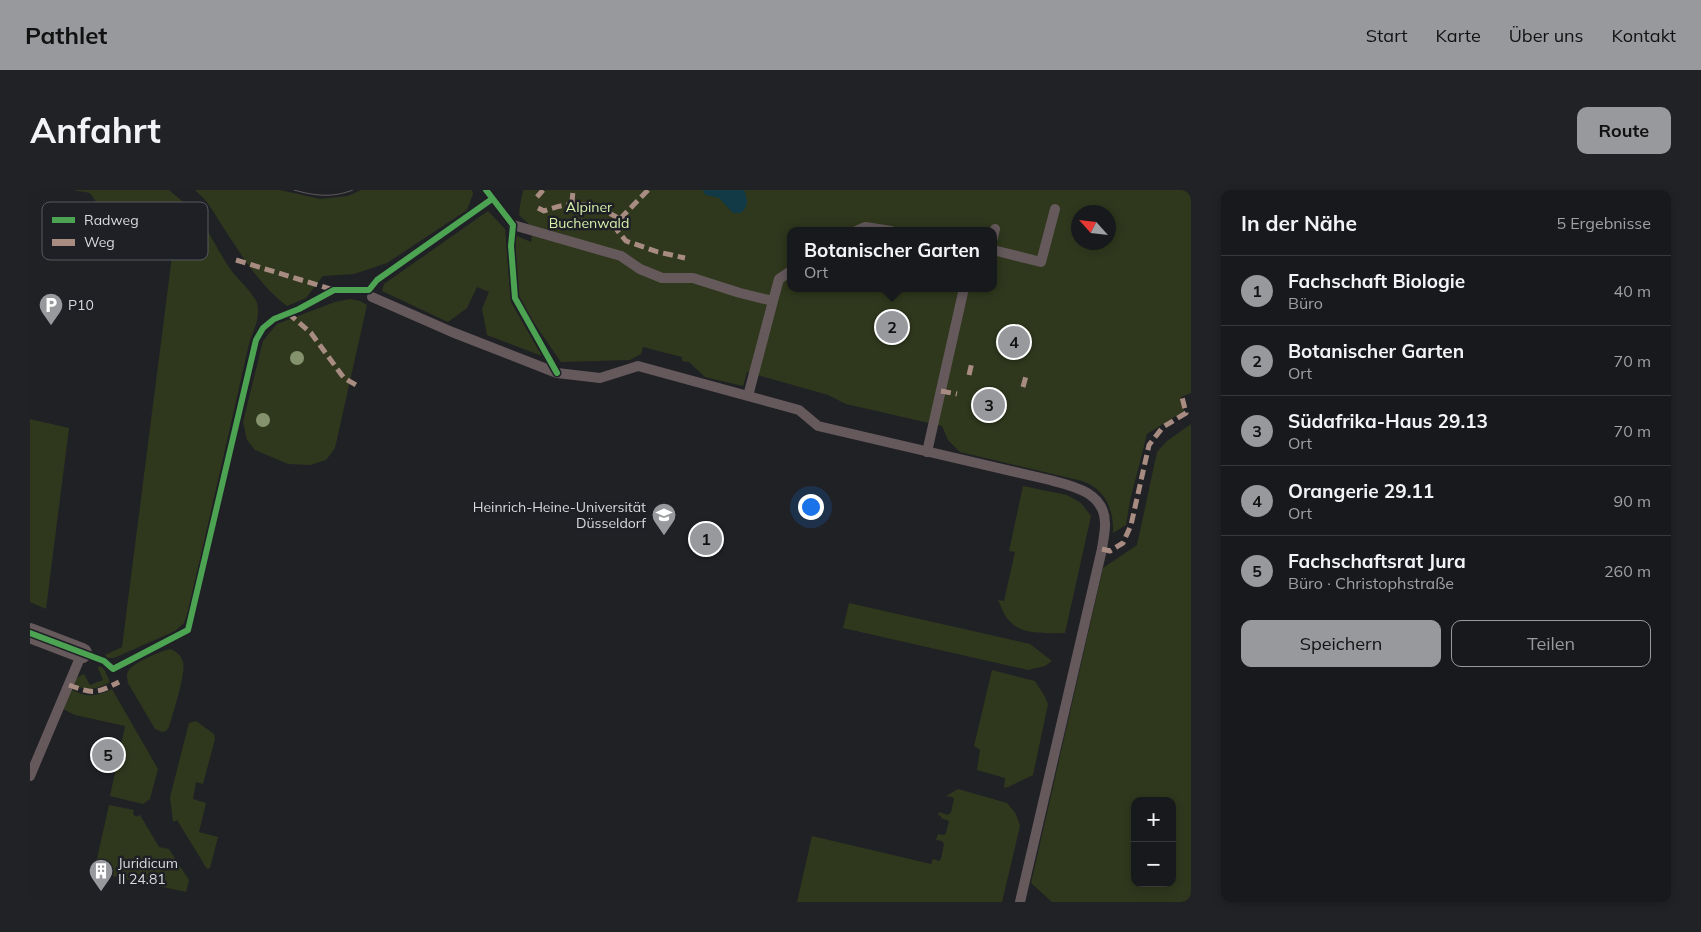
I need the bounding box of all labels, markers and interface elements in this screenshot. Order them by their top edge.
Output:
text: Pathlet [25,20,107,50]
text: Start [1366,24,1407,47]
text: Karte [1435,24,1481,47]
text: Über uns [1509,24,1584,47]
text: Kontakt [1612,24,1676,47]
button: Route [1577,107,1671,154]
text: Anfahrt [30,108,161,152]
park label: Alpiner Buchenwald [549,198,629,232]
legend [42,202,208,260]
north arrow [1071,205,1116,250]
text: In der Nähe [1241,210,1357,236]
text: Radweg [84,211,139,229]
text: 5 Ergebnisse [1556,213,1651,233]
popup [787,227,997,292]
text: Weg [84,233,115,251]
text: Botanischer Garten [804,238,980,262]
text: Ort [804,262,828,282]
text: Fachschaft Biologie [1288,269,1465,293]
text: 1 [1252,281,1262,301]
text: 40 m [1614,281,1651,301]
parking icon: P10 [38,292,64,326]
text: Büro [1288,293,1323,313]
place label: P10 [68,296,94,314]
pin: 2 [876,308,908,346]
pin: 4 [998,323,1030,361]
text: Botanischer Garten [1288,339,1464,363]
text: 2 [1252,351,1262,371]
text: 70 m [1614,351,1651,371]
text: Ort [1288,363,1312,383]
pin: 3 [973,386,1005,424]
text: Südafrika-Haus 29.13 [1288,409,1488,433]
text: 3 [1252,421,1262,441]
text: 70 m [1614,421,1651,441]
text: Ort [1288,433,1312,453]
text: Orangerie 29.11 [1288,479,1434,503]
text: 4 [1252,491,1262,511]
text: 90 m [1614,491,1651,511]
your location [798,494,824,520]
place label: Heinrich-Heine-Universität Düsseldorf [473,498,646,532]
school or university icon: Heinrich-Heine-Universität Düsseldorf [651,502,677,536]
text: Ort [1288,503,1312,523]
pin: 1 [690,520,722,558]
text: Fachschaftsrat Jura [1288,549,1466,573]
text: 5 [1252,561,1262,581]
text: 260 m [1604,561,1651,581]
text: Büro · Christophstraße [1288,573,1454,593]
button: Speichern [1241,620,1441,667]
button: Teilen [1451,620,1651,667]
pin: 5 [92,736,124,774]
map controls [1131,797,1176,887]
button: + [1131,797,1176,842]
button: − [1131,842,1176,887]
place label: Juridicum II 24.81 [118,854,178,888]
building icon: Juridicum II 24.81 [88,858,114,892]

